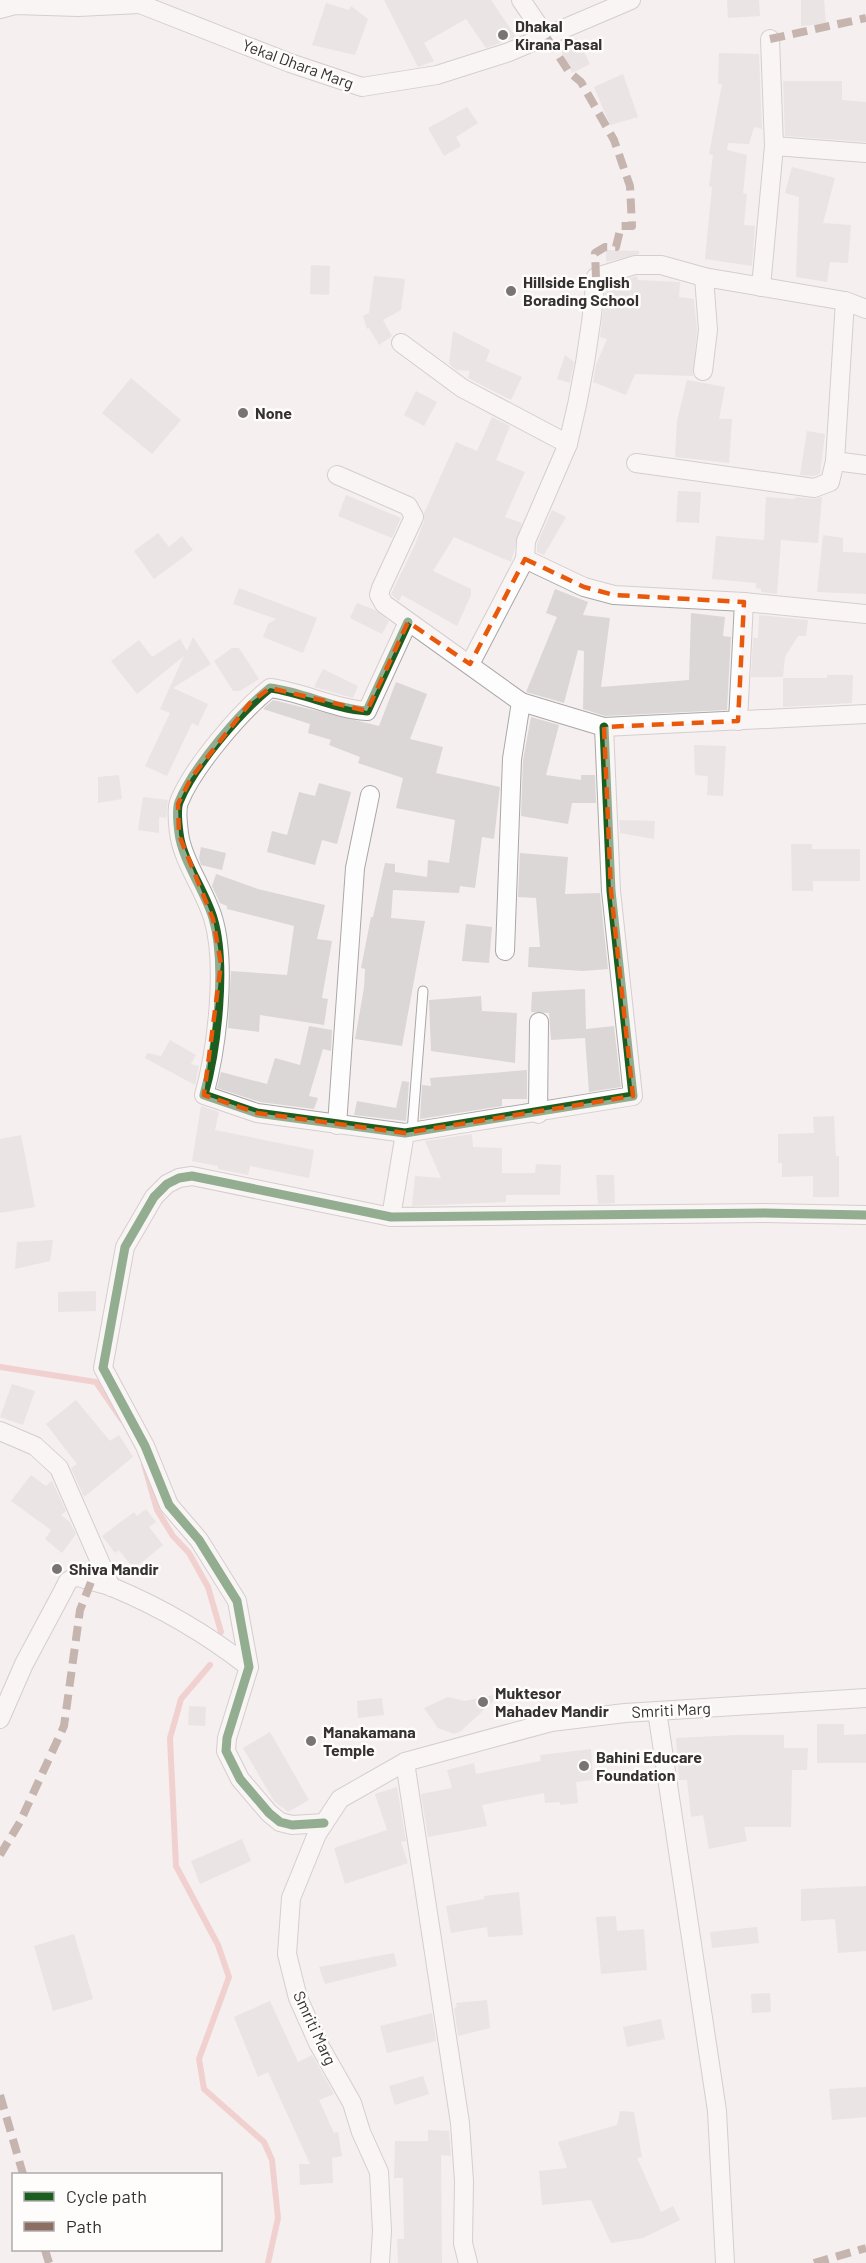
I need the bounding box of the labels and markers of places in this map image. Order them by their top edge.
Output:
place label: Dhakal Kirana Pasal [515,16,602,53]
marker: Dhakal Kirana Pasal [496,28,510,42]
place label: Hillside English Borading School [523,272,639,309]
marker: Hillside English Borading School [504,284,518,298]
place label: None [255,403,292,422]
marker: None [236,406,250,420]
place label: Shiva Mandir [69,1559,159,1578]
marker: Shiva Mandir [50,1562,64,1576]
place label: Muktesor Mahadev Mandir [495,1683,609,1720]
marker: Muktesor Mahadev Mandir [476,1695,490,1709]
place label: Manakamana Temple [323,1722,416,1759]
marker: Manakamana Temple [304,1734,318,1748]
place label: Bahini Educare Foundation [596,1747,702,1784]
marker: Bahini Educare Foundation [577,1759,591,1773]

